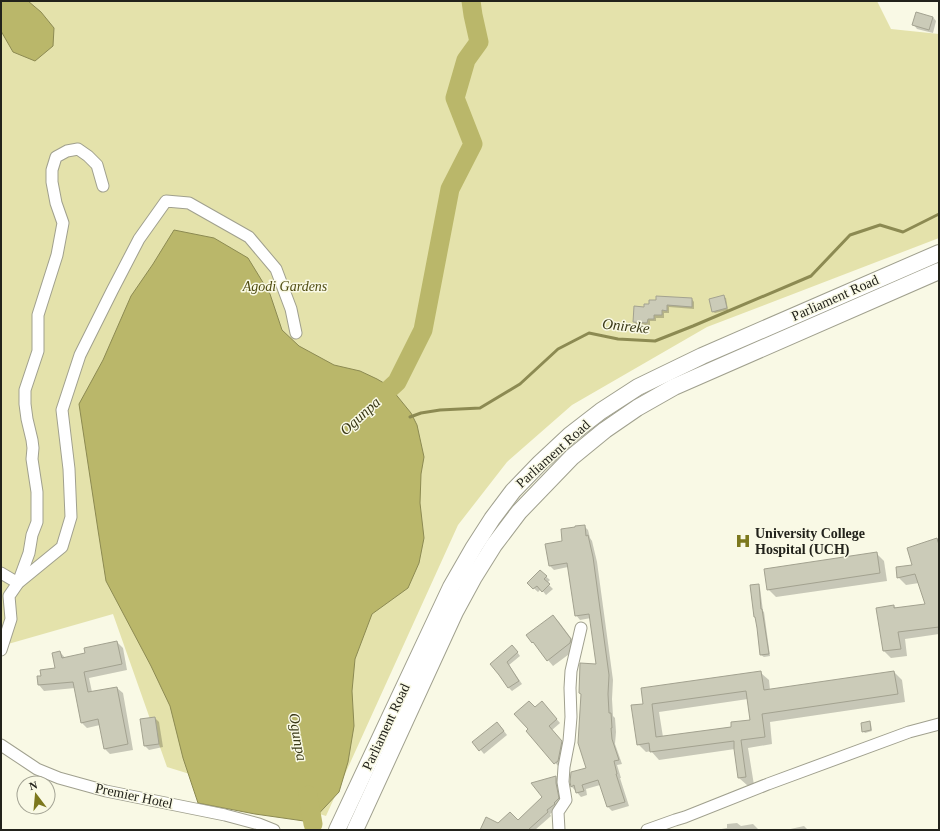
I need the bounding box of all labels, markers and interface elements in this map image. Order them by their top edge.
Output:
street label: Parliament Road [789,272,881,324]
park label: Agodi Gardens [242,279,328,294]
water label: Onireke [601,316,651,336]
water label: Ogunpa [337,394,383,438]
street label: Parliament Road [513,417,593,491]
place label: University College Hospital (UCH) [755,526,865,558]
hospital icon: University College Hospital (UCH) [734,532,752,550]
street label: Parliament Road [359,681,413,773]
water label: Ogunpa [286,712,310,762]
north arrow [16,775,56,815]
text: N [28,779,39,792]
street label: Premier Hotel [94,780,174,812]

